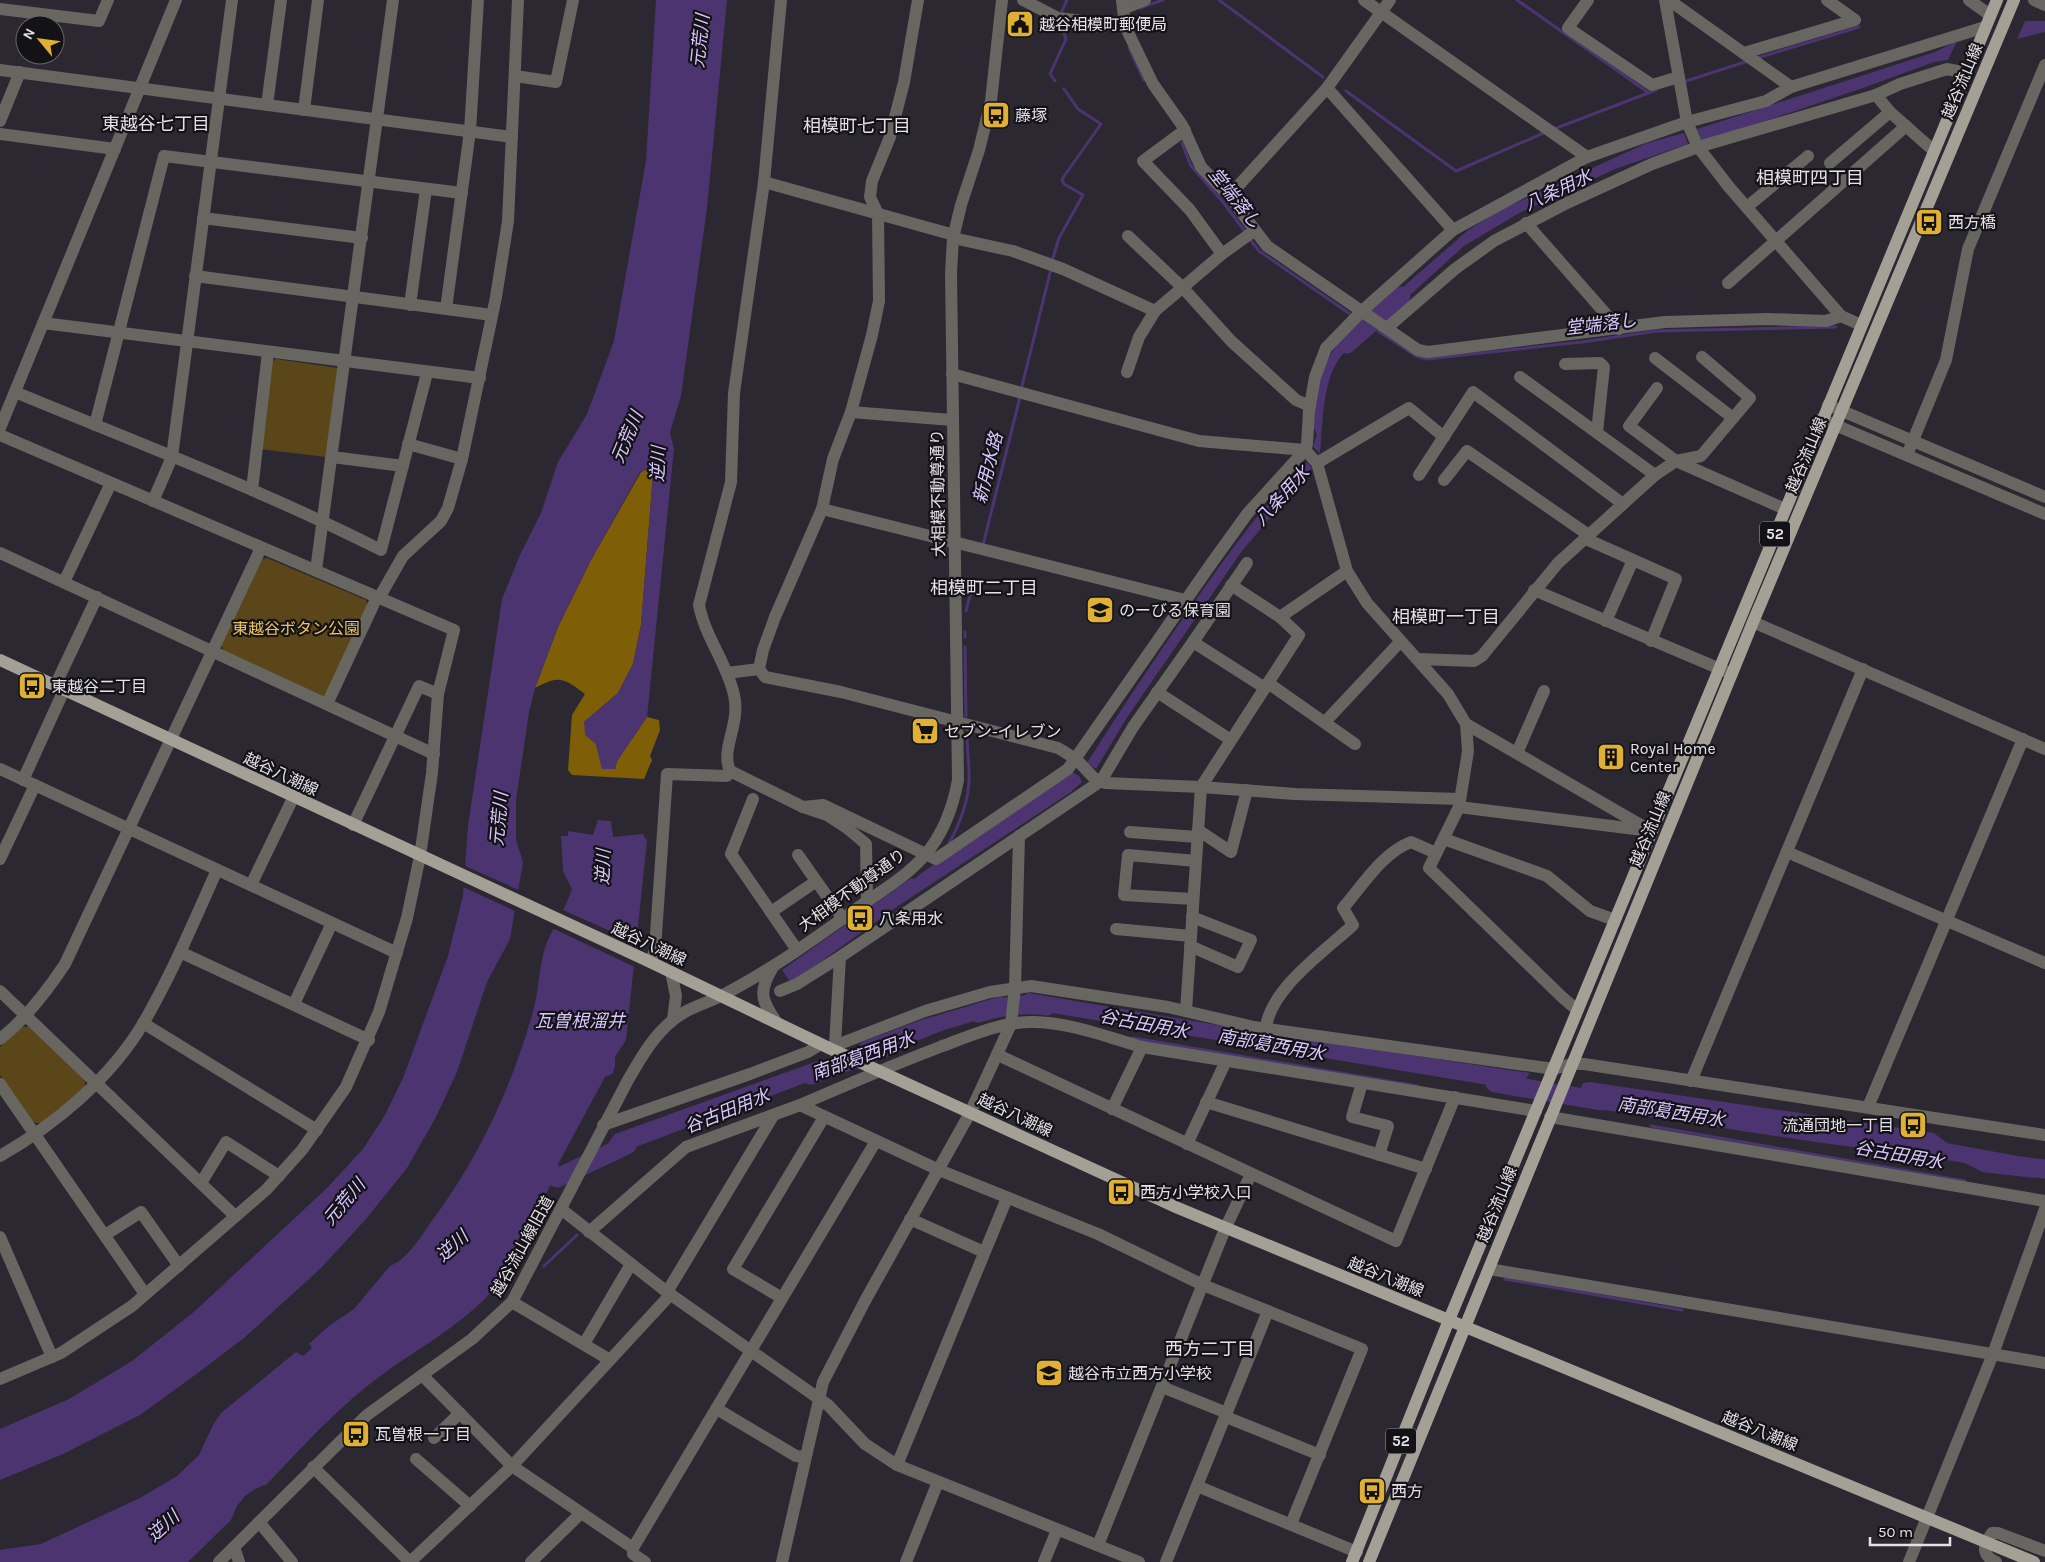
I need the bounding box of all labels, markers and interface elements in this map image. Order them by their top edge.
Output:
public building icon: 越谷相模町郵便局 [1005,9,1035,39]
water label: 元荒川 [686,11,714,69]
north arrow [15,15,65,65]
place label: 越谷相模町郵便局 [1039,15,1167,34]
text: N [19,25,39,42]
street label: 越谷流山線 [1938,40,1986,122]
bus stop icon: 藤塚 [981,100,1011,130]
place label: 藤塚 [1015,106,1047,125]
district label: 東越谷七丁目 [102,113,210,135]
district label: 相模町七丁目 [803,115,911,137]
water label: 堂端落し [1204,163,1266,233]
water label: 八条用水 [1521,164,1597,215]
district label: 相模町四丁目 [1756,167,1864,189]
bus stop icon: 西方橋 [1914,207,1944,237]
place label: 西方橋 [1948,213,1996,232]
water label: 堂端落し [1564,309,1638,339]
water label: 元荒川 [606,406,648,466]
street label: 越谷流山線 [1782,414,1830,496]
water label: 新用水路 [969,428,1008,506]
street label: 大相模不動尊通り [927,429,949,557]
water label: 逆川 [646,444,670,482]
water label: 八条用水 [1250,460,1316,530]
road number: 52 [1760,522,1790,546]
district label: 相模町二丁目 [930,577,1038,599]
school or university icon: のーびる保育園 [1085,595,1115,625]
place label: のーびる保育園 [1119,601,1231,620]
district label: 相模町一丁目 [1392,606,1500,628]
park label: 東越谷ボタン公園 [232,619,360,638]
bus stop icon: 東越谷二丁目 [17,671,47,701]
place label: 東越谷二丁目 [51,677,147,696]
supermarket icon: セブン-イレブン [910,716,940,746]
place label: セブン-イレブン [944,722,1062,741]
place label: Royal Home Center [1630,739,1716,776]
building icon: Royal Home Center [1596,742,1626,772]
street label: 越谷八潮線 [241,748,321,800]
street label: 越谷流山線 [1626,788,1674,870]
water label: 元荒川 [486,789,512,847]
street label: 大相模不動尊通り [795,845,909,935]
water label: 逆川 [591,847,615,885]
bus stop icon: 八条用水 [845,903,875,933]
place label: 八条用水 [879,909,943,928]
street label: 越谷八潮線 [609,918,689,970]
water label: 谷古田用水 [1098,1005,1192,1044]
water label: 瓦曽根溜井 [535,1010,627,1032]
water label: 南部葛西用水 [1216,1025,1328,1066]
water label: 南部葛西用水 [808,1027,919,1085]
water label: 谷古田用水 [681,1083,775,1138]
street label: 越谷八潮線 [975,1089,1055,1141]
water label: 南部葛西用水 [1616,1093,1728,1132]
bus stop icon: 流通団地一丁目 [1898,1110,1928,1140]
place label: 流通団地一丁目 [1782,1116,1894,1135]
water label: 谷古田用水 [1853,1136,1947,1174]
street label: 越谷流山線 [1473,1163,1521,1245]
water label: 元荒川 [318,1173,371,1230]
bus stop icon: 西方小学校入口 [1106,1177,1136,1207]
place label: 西方小学校入口 [1140,1183,1252,1202]
street label: 越谷流山線旧道 [487,1192,557,1300]
water label: 逆川 [431,1224,474,1266]
street label: 越谷八潮線 [1345,1253,1427,1301]
district label: 西方二丁目 [1165,1338,1255,1360]
school or university icon: 越谷市立西方小学校 [1034,1358,1064,1388]
place label: 越谷市立西方小学校 [1068,1364,1212,1383]
street label: 越谷八潮線 [1719,1407,1801,1455]
bus stop icon: 瓦曽根一丁目 [341,1419,371,1449]
place label: 瓦曽根一丁目 [375,1425,471,1444]
road number: 52 [1386,1428,1416,1454]
bus stop icon: 西方 [1357,1476,1387,1506]
place label: 西方 [1391,1482,1423,1501]
water label: 逆川 [142,1504,185,1546]
scale bar [1870,1514,1950,1546]
text: 50 m [1878,1523,1913,1541]

